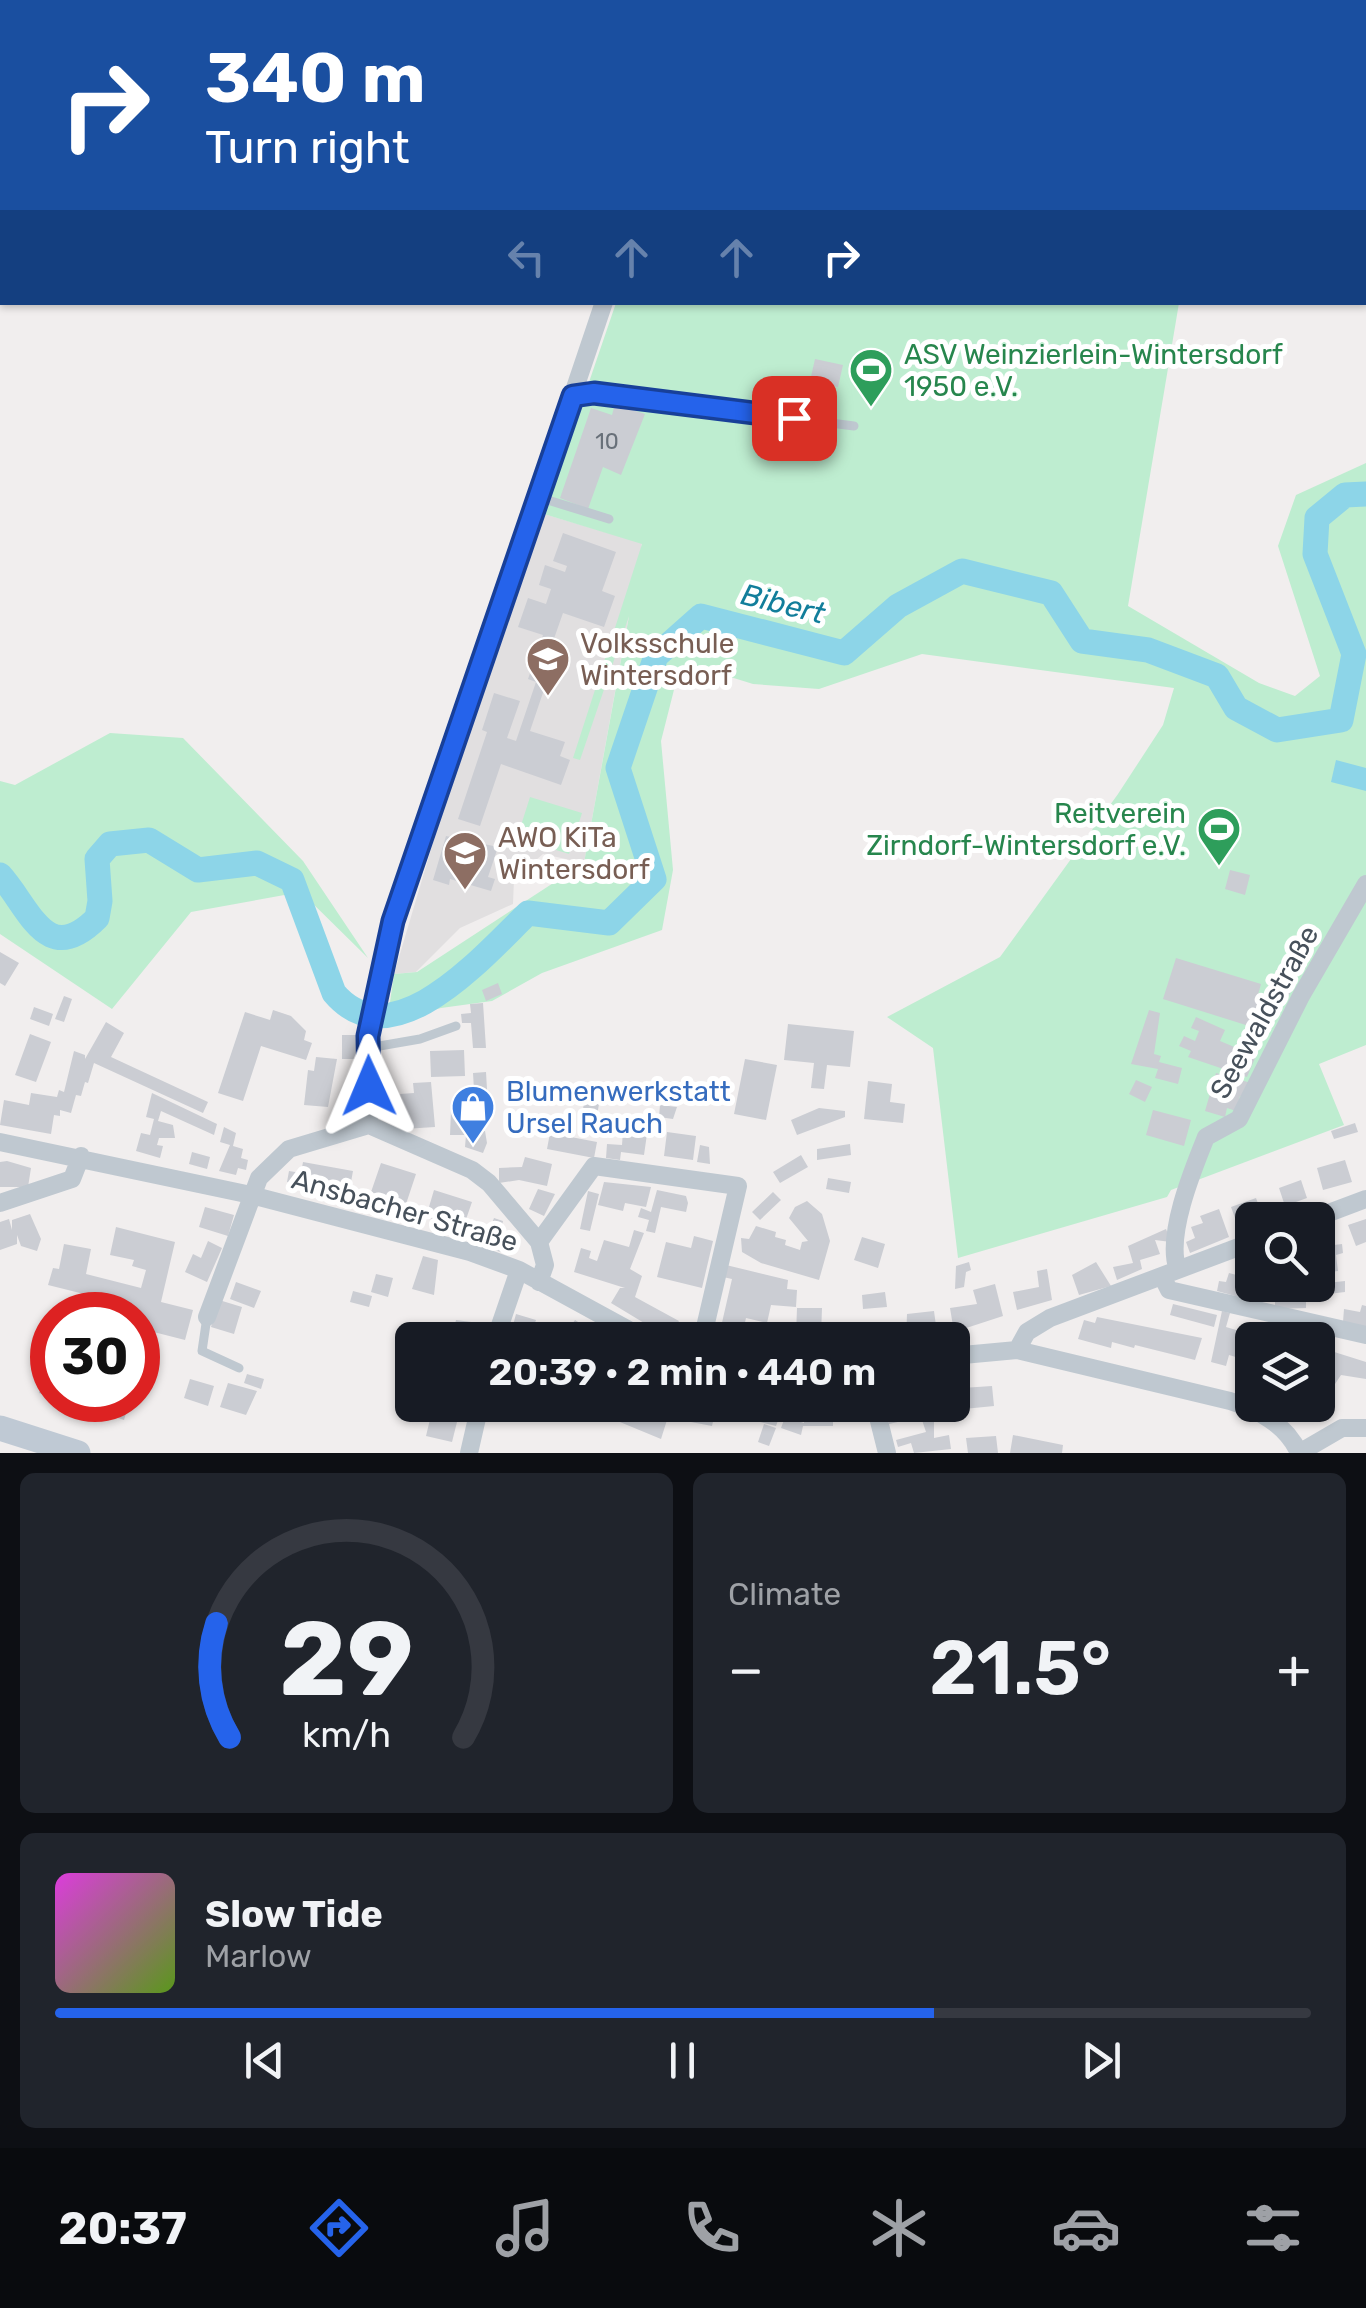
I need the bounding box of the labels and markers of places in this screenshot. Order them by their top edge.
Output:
place label: ASV Weinzierlein-Wintersdorf 1950 e.V. [904,338,1283,403]
sports icon: ASV Weinzierlein-Wintersdorf 1950 e.V. [848,347,894,408]
pin [752,376,837,461]
place label: Volksschule Wintersdorf [580,627,734,692]
school or university icon: Volksschule Wintersdorf [525,636,571,697]
place label: Reitverein Zirndorf-Wintersdorf e.V. [866,797,1186,862]
sports icon: Reitverein Zirndorf-Wintersdorf e.V. [1196,806,1242,867]
place label: AWO KiTa Wintersdorf [498,821,650,886]
school or university icon: AWO KiTa Wintersdorf [442,830,488,891]
place label: Blumenwerkstatt Ursel Rauch [506,1075,731,1140]
shop icon: Blumenwerkstatt Ursel Rauch [450,1084,496,1145]

